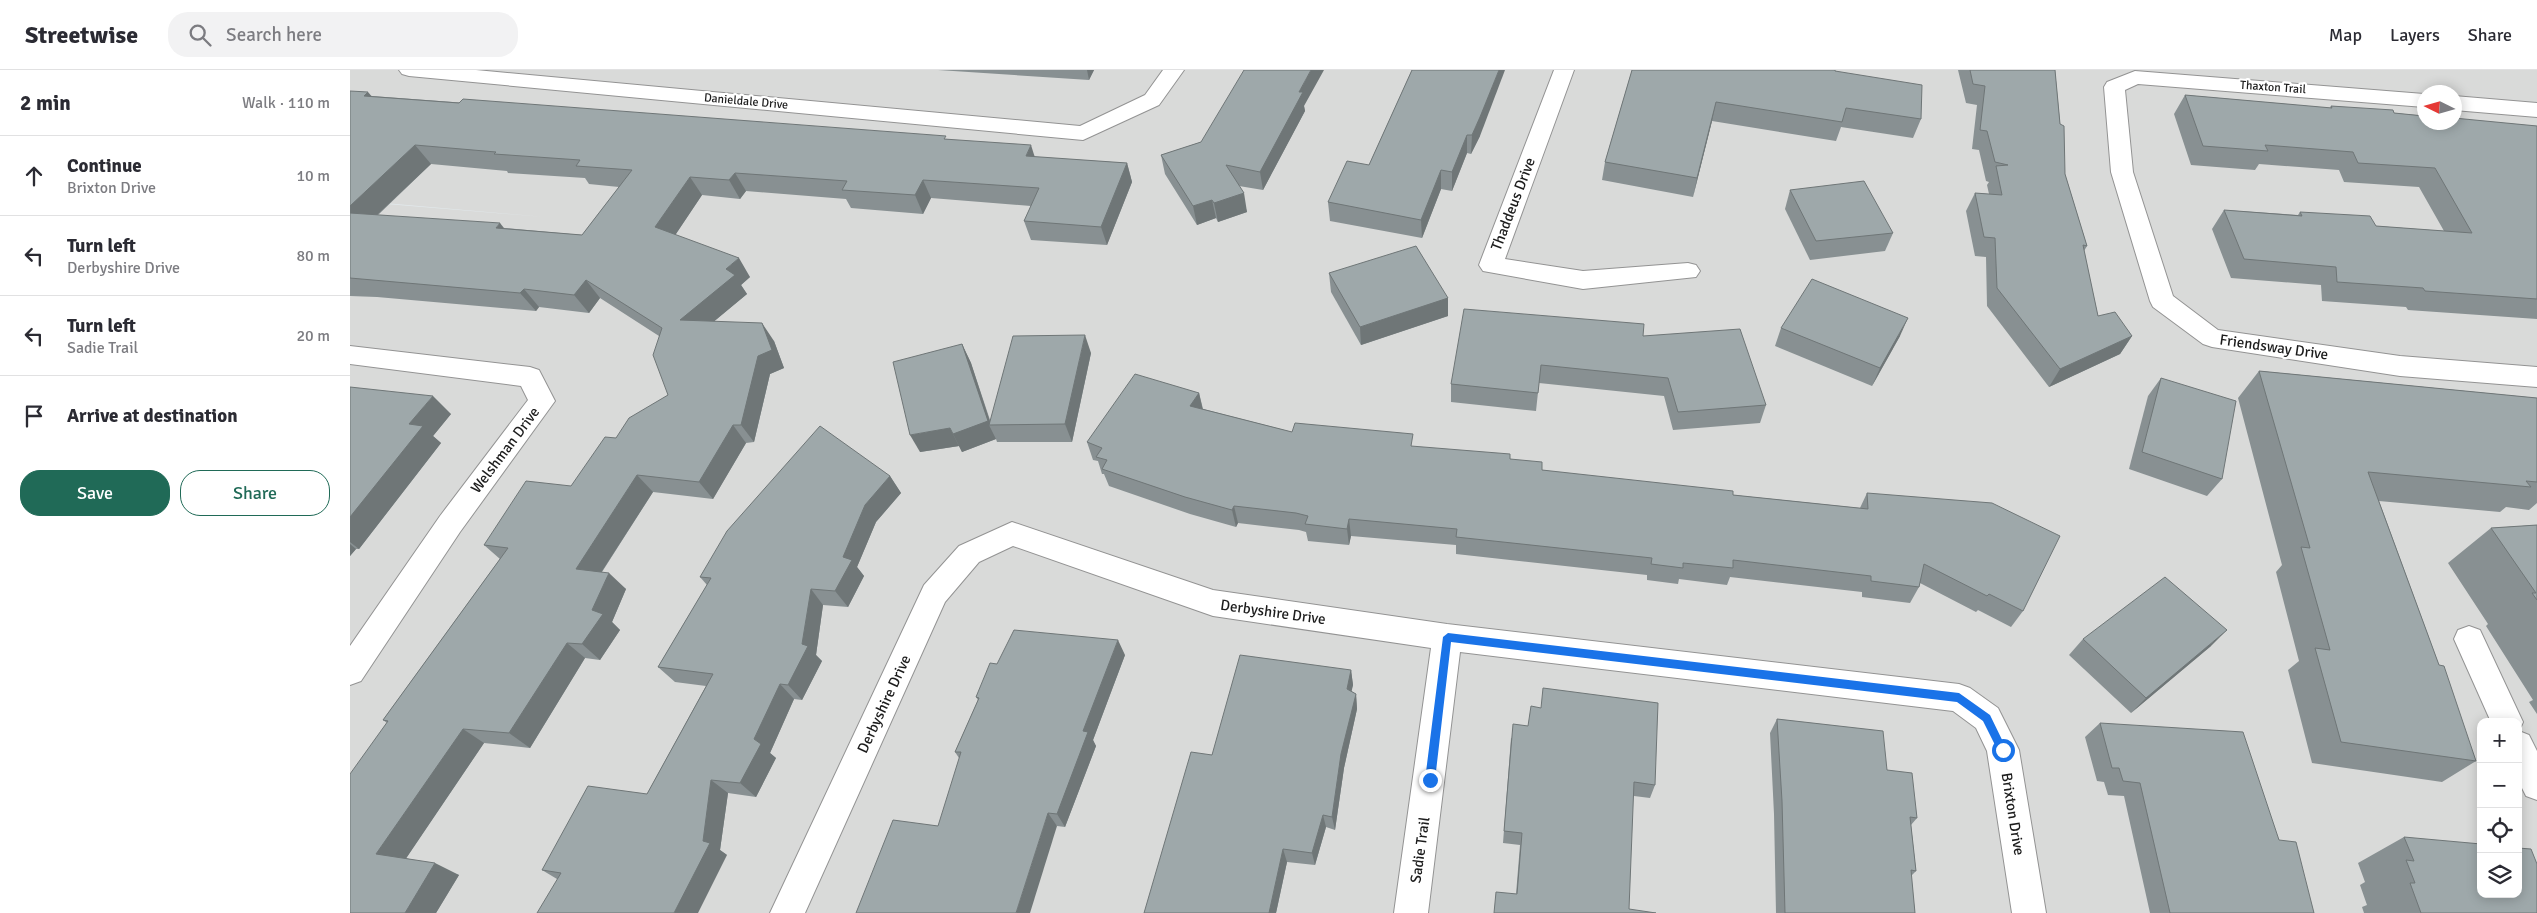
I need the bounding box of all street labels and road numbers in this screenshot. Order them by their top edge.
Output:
street label: Thaxton Trail [2239,78,2307,97]
street label: Danieldale Drive [703,90,789,113]
street label: Thaddeus Drive [1487,155,1539,253]
street label: Friendsway Drive [2219,330,2329,364]
street label: Welshman Drive [467,403,543,497]
street label: Derbyshire Drive [1219,596,1327,628]
street label: Derbyshire Drive [853,652,915,756]
street label: Brixton Drive [1998,771,2028,857]
street label: Sadie Trail [1406,816,1434,884]

